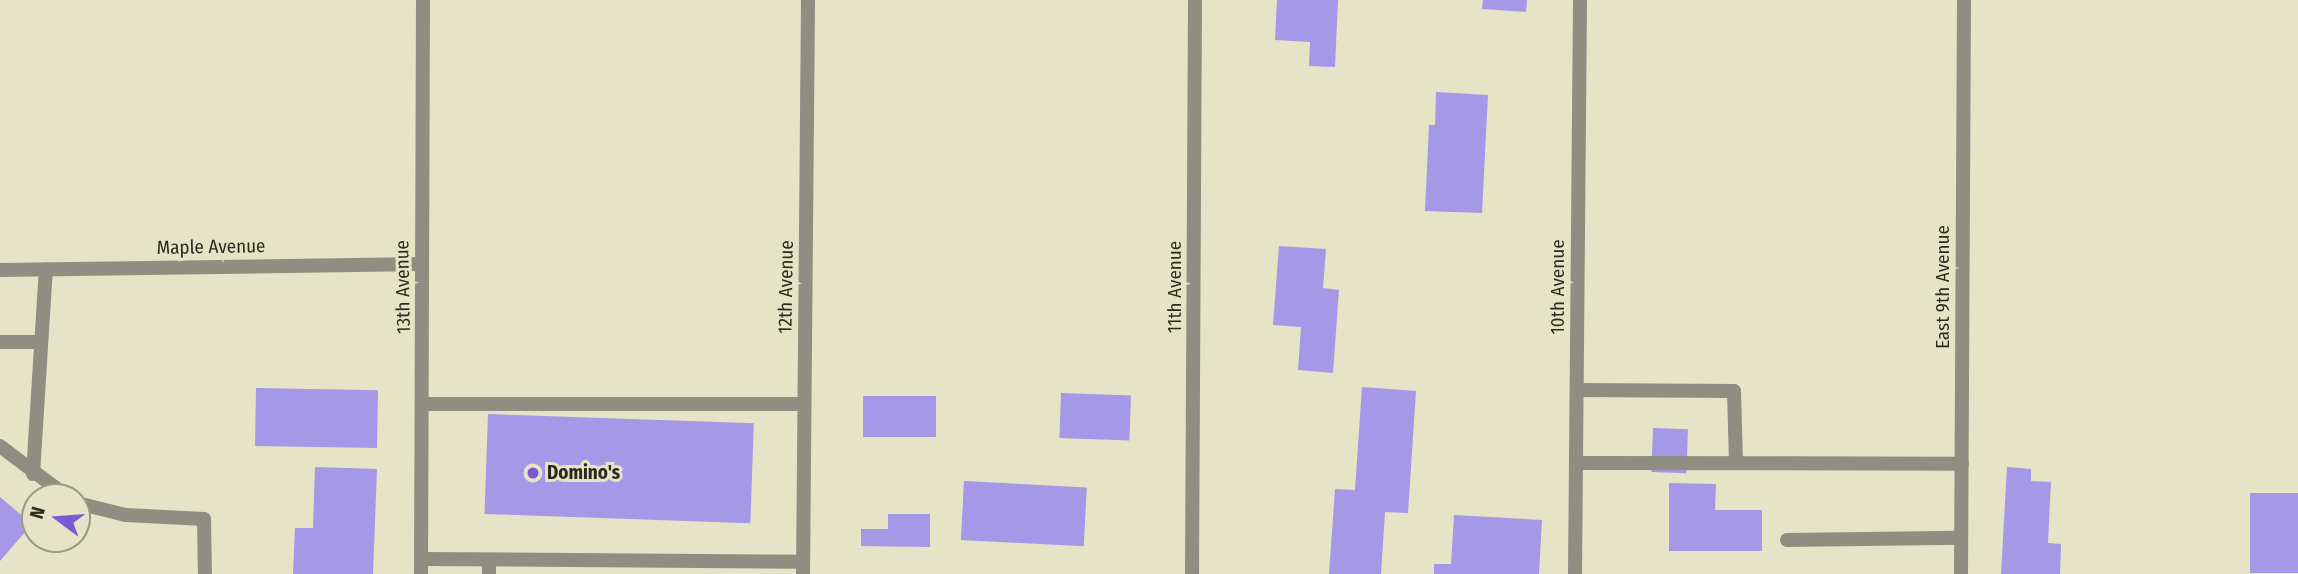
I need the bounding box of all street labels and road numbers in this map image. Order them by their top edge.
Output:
street label: East 9th Avenue [1932,225,1954,349]
street label: Maple Avenue [156,235,266,259]
street label: 10th Avenue [1547,239,1569,335]
street label: 13th Avenue [391,240,415,334]
street label: 12th Avenue [774,240,798,334]
street label: 11th Avenue [1164,241,1186,333]

